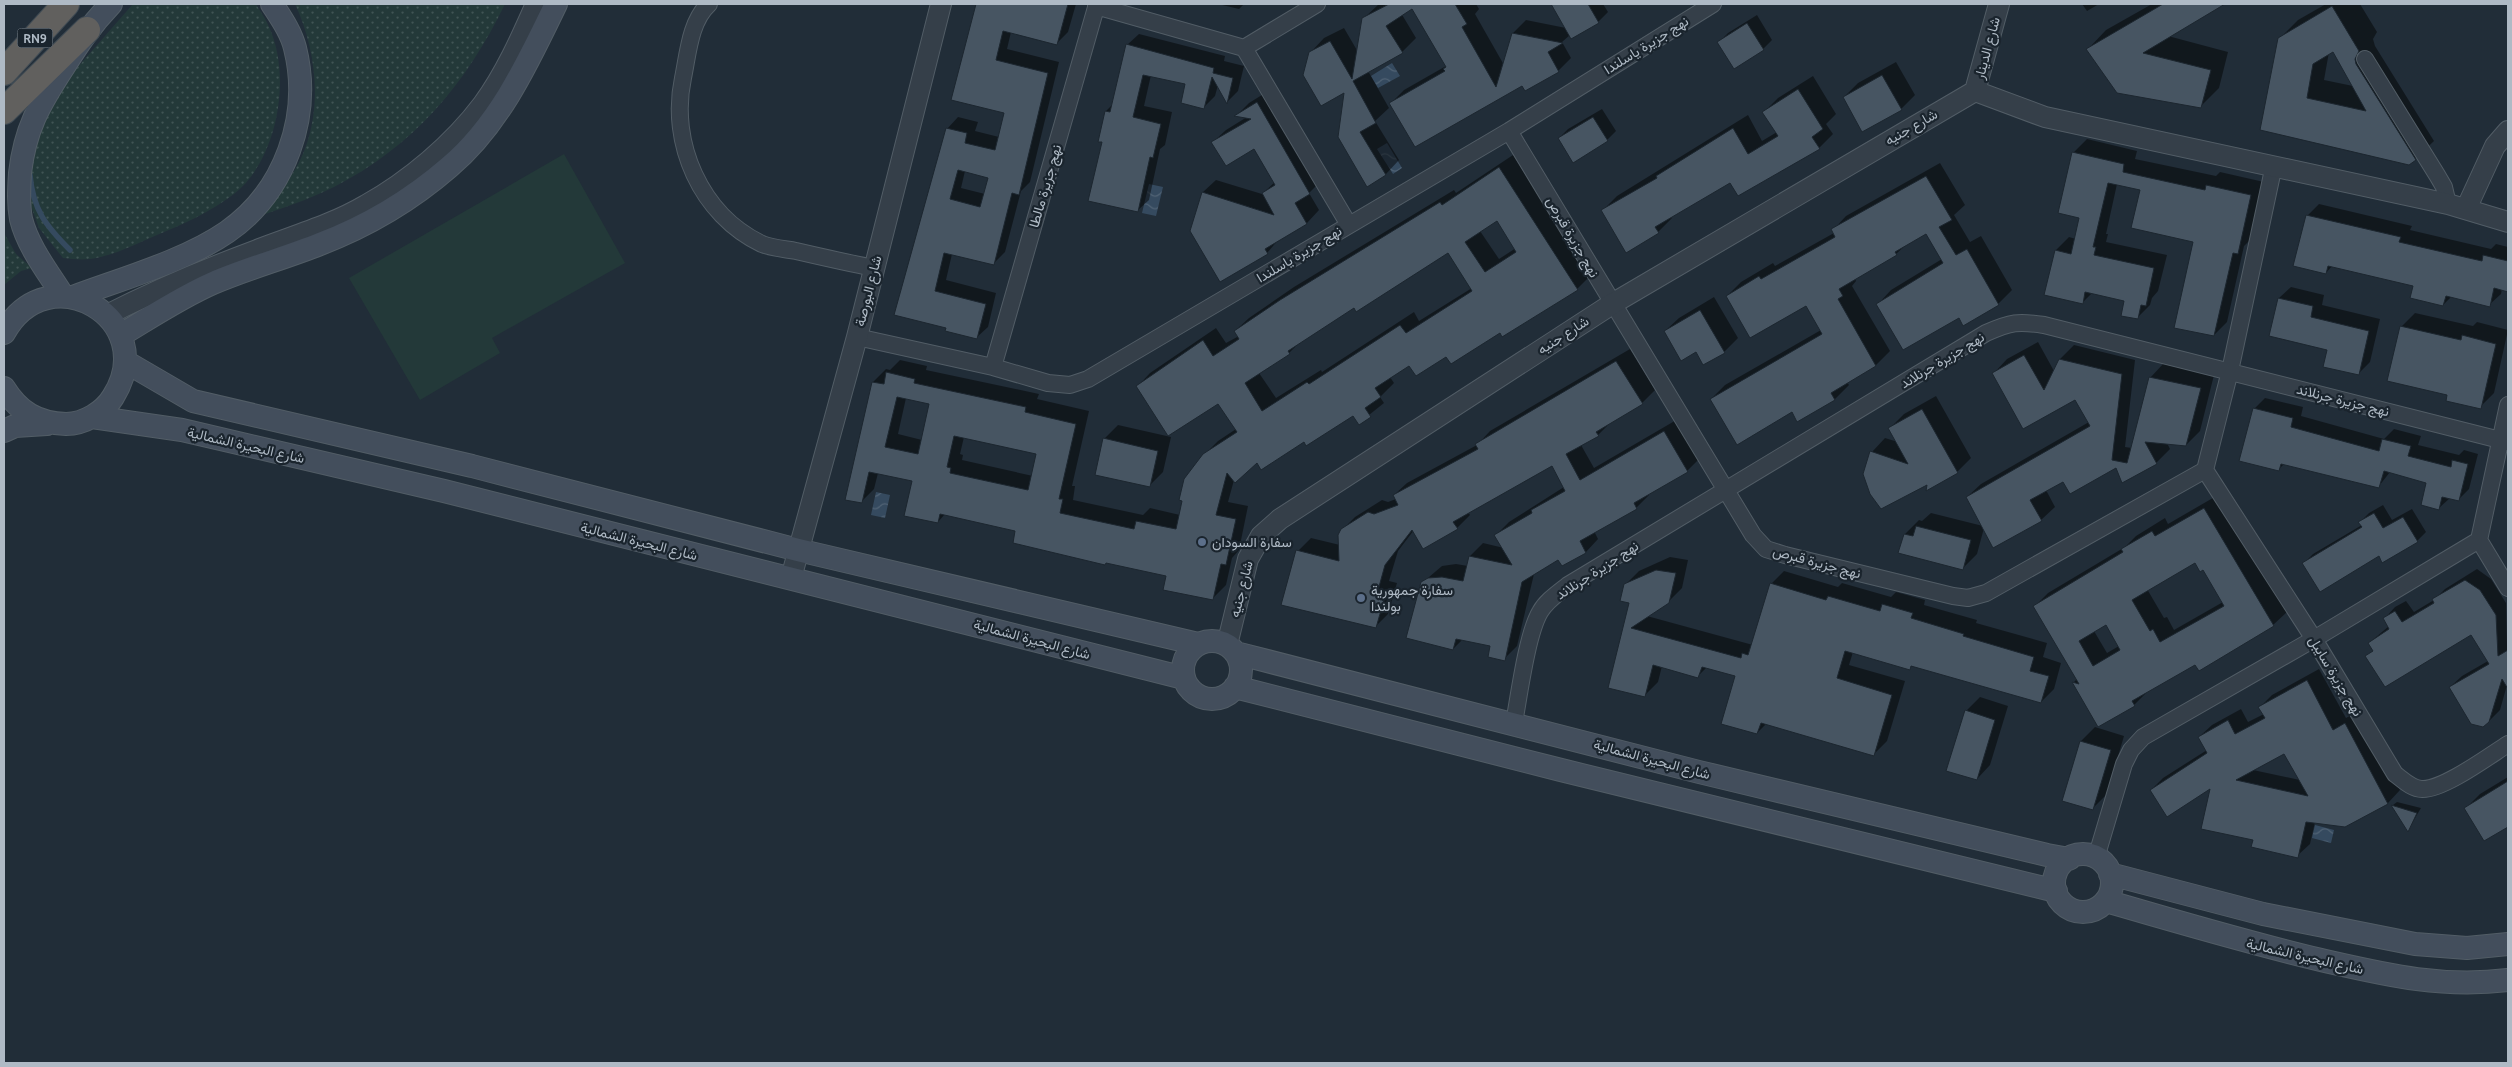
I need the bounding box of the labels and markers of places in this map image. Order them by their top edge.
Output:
place label: سفارة السودان [1212,534,1292,551]
marker: سفارة السودان [1196,536,1208,548]
place label: سفارة جمهورية بولندا [1371,582,1453,615]
marker: سفارة جمهورية بولندا [1355,592,1367,604]

